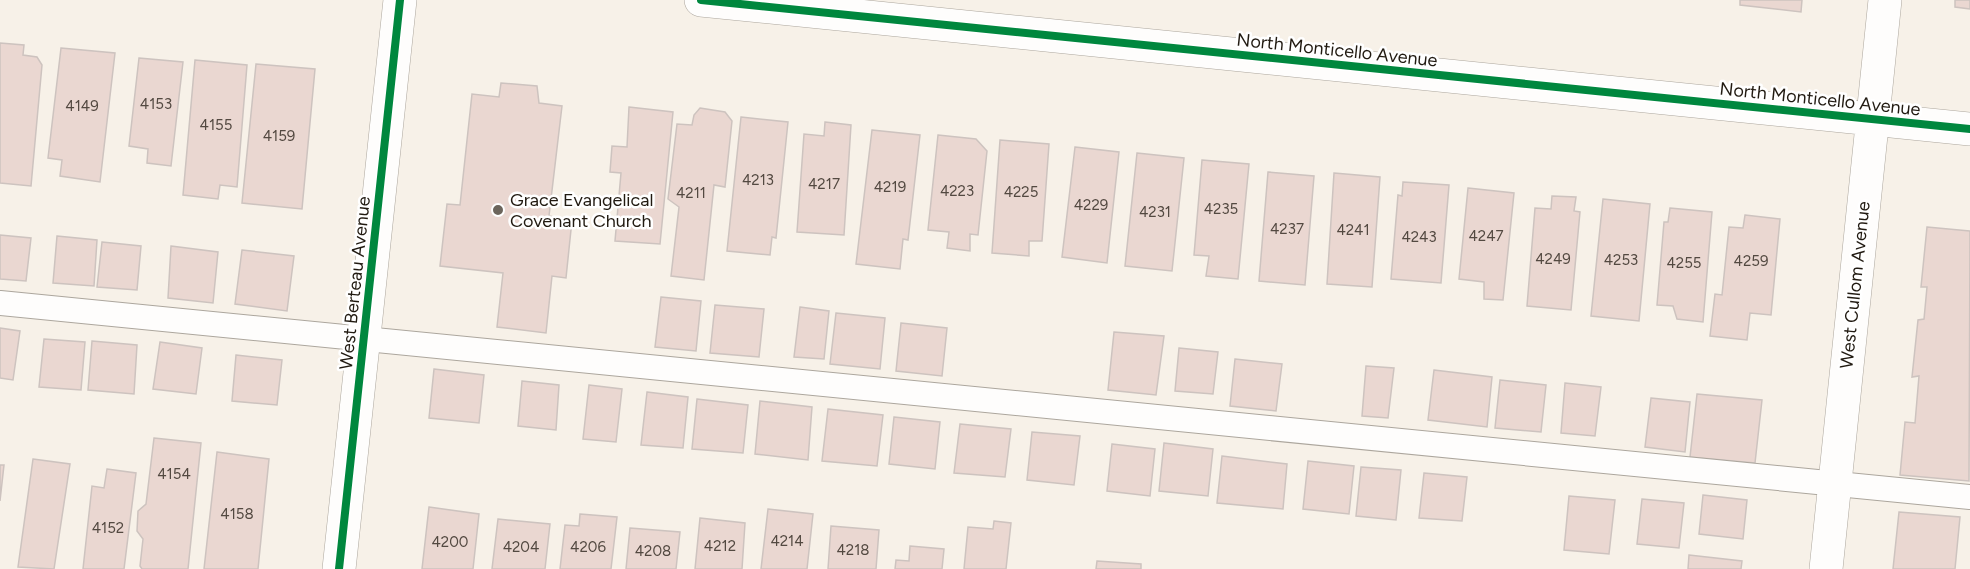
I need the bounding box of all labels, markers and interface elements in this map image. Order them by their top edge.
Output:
street label: North Monticello Avenue [1236,29,1439,71]
street label: North Monticello Avenue [1719,78,1922,120]
house number: 4153 [140,95,172,113]
house number: 4149 [65,97,99,115]
house number: 4155 [200,116,232,134]
house number: 4159 [263,127,295,145]
house number: 4213 [742,171,774,189]
house number: 4217 [808,175,840,193]
house number: 4219 [874,178,906,196]
house number: 4223 [940,182,974,200]
house number: 4225 [1004,183,1038,201]
house number: 4211 [676,184,706,202]
place label: Grace Evangelical Covenant Church [510,189,653,232]
street label: West Berteau Avenue [335,195,375,371]
house number: 4229 [1074,196,1108,214]
house number: 4235 [1204,200,1238,218]
street label: West Cullom Avenue [1835,200,1875,370]
marker: Grace Evangelical Covenant Church [491,203,505,217]
house number: 4231 [1139,203,1171,221]
house number: 4237 [1270,220,1304,238]
house number: 4241 [1336,221,1370,239]
house number: 4247 [1468,227,1504,245]
house number: 4243 [1401,228,1437,246]
house number: 4249 [1535,250,1571,268]
house number: 4253 [1604,251,1638,269]
house number: 4259 [1734,252,1768,270]
house number: 4255 [1667,254,1701,272]
house number: 4154 [157,465,191,483]
house number: 4158 [220,505,254,523]
house number: 4152 [92,519,124,537]
house number: 4214 [770,532,804,550]
house number: 4200 [432,533,468,551]
house number: 4212 [704,537,736,555]
house number: 4204 [503,538,539,556]
house number: 4206 [570,538,606,556]
house number: 4218 [836,541,870,559]
house number: 4208 [635,542,671,560]

